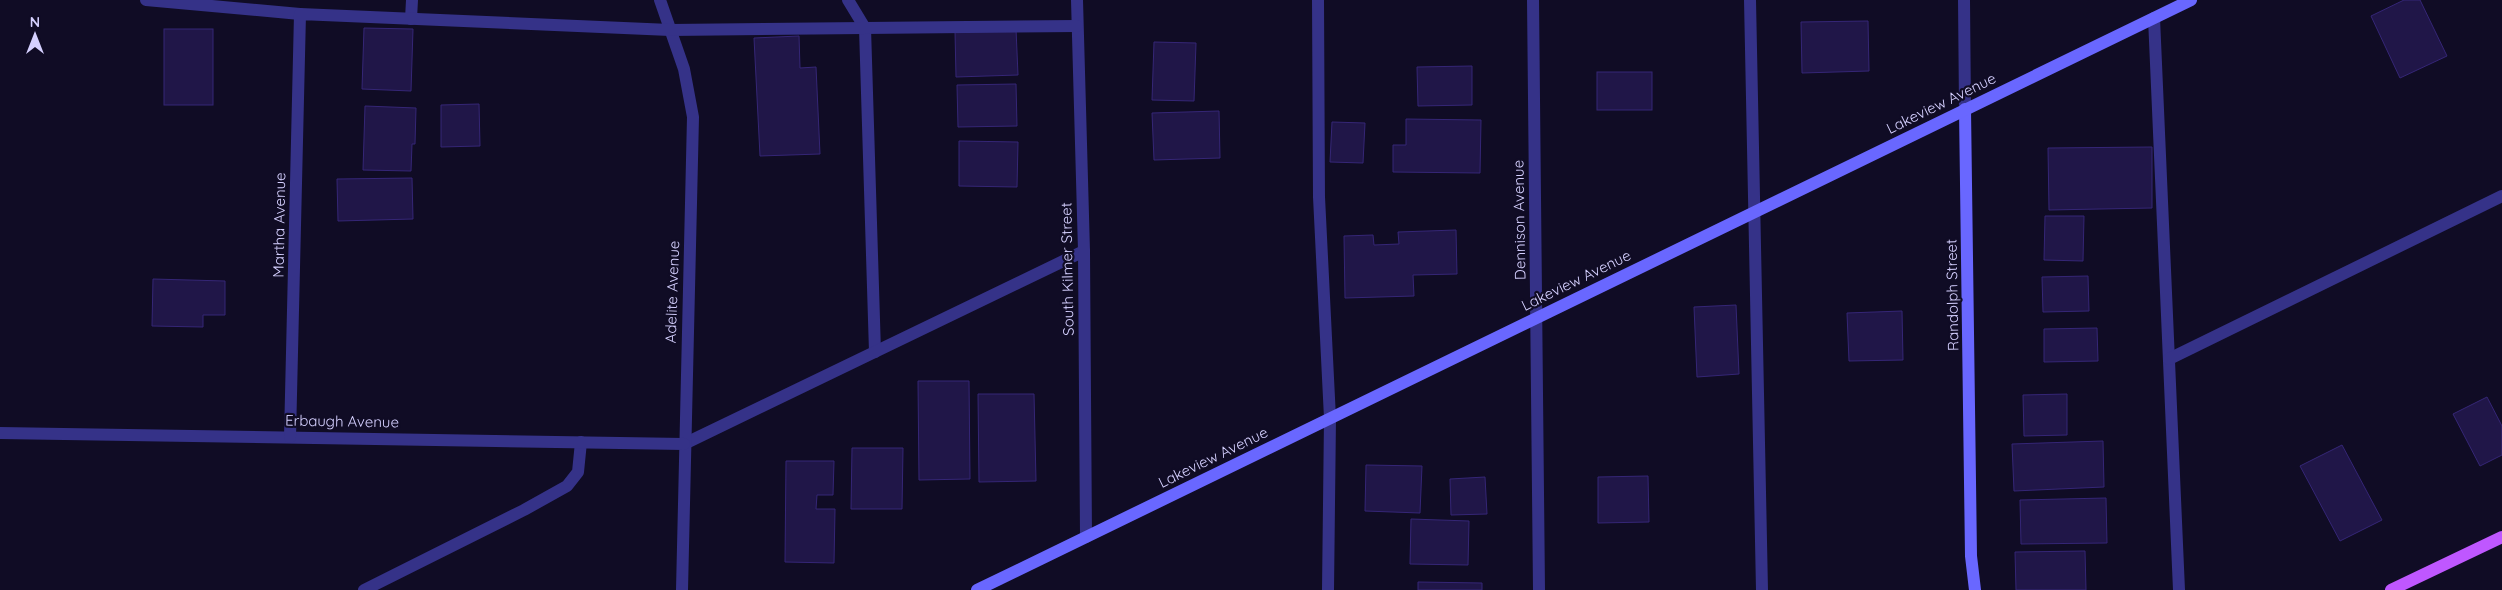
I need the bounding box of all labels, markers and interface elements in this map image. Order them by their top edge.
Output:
north arrow [10,10,60,60]
text: N [30,13,40,31]
street label: Lakeview Avenue [1883,68,1999,138]
street label: Dennison Avenue [1508,160,1530,280]
street label: Martha Avenue [269,172,289,278]
street label: South Kilmer Street [1056,202,1078,336]
street label: Randolph Street [1942,239,1962,351]
street label: Adelite Avenue [661,240,683,344]
street label: Lakeview Avenue [1518,245,1634,315]
street label: Erbaugh Avenue [285,411,399,431]
street label: Lakeview Avenue [1155,422,1271,492]

